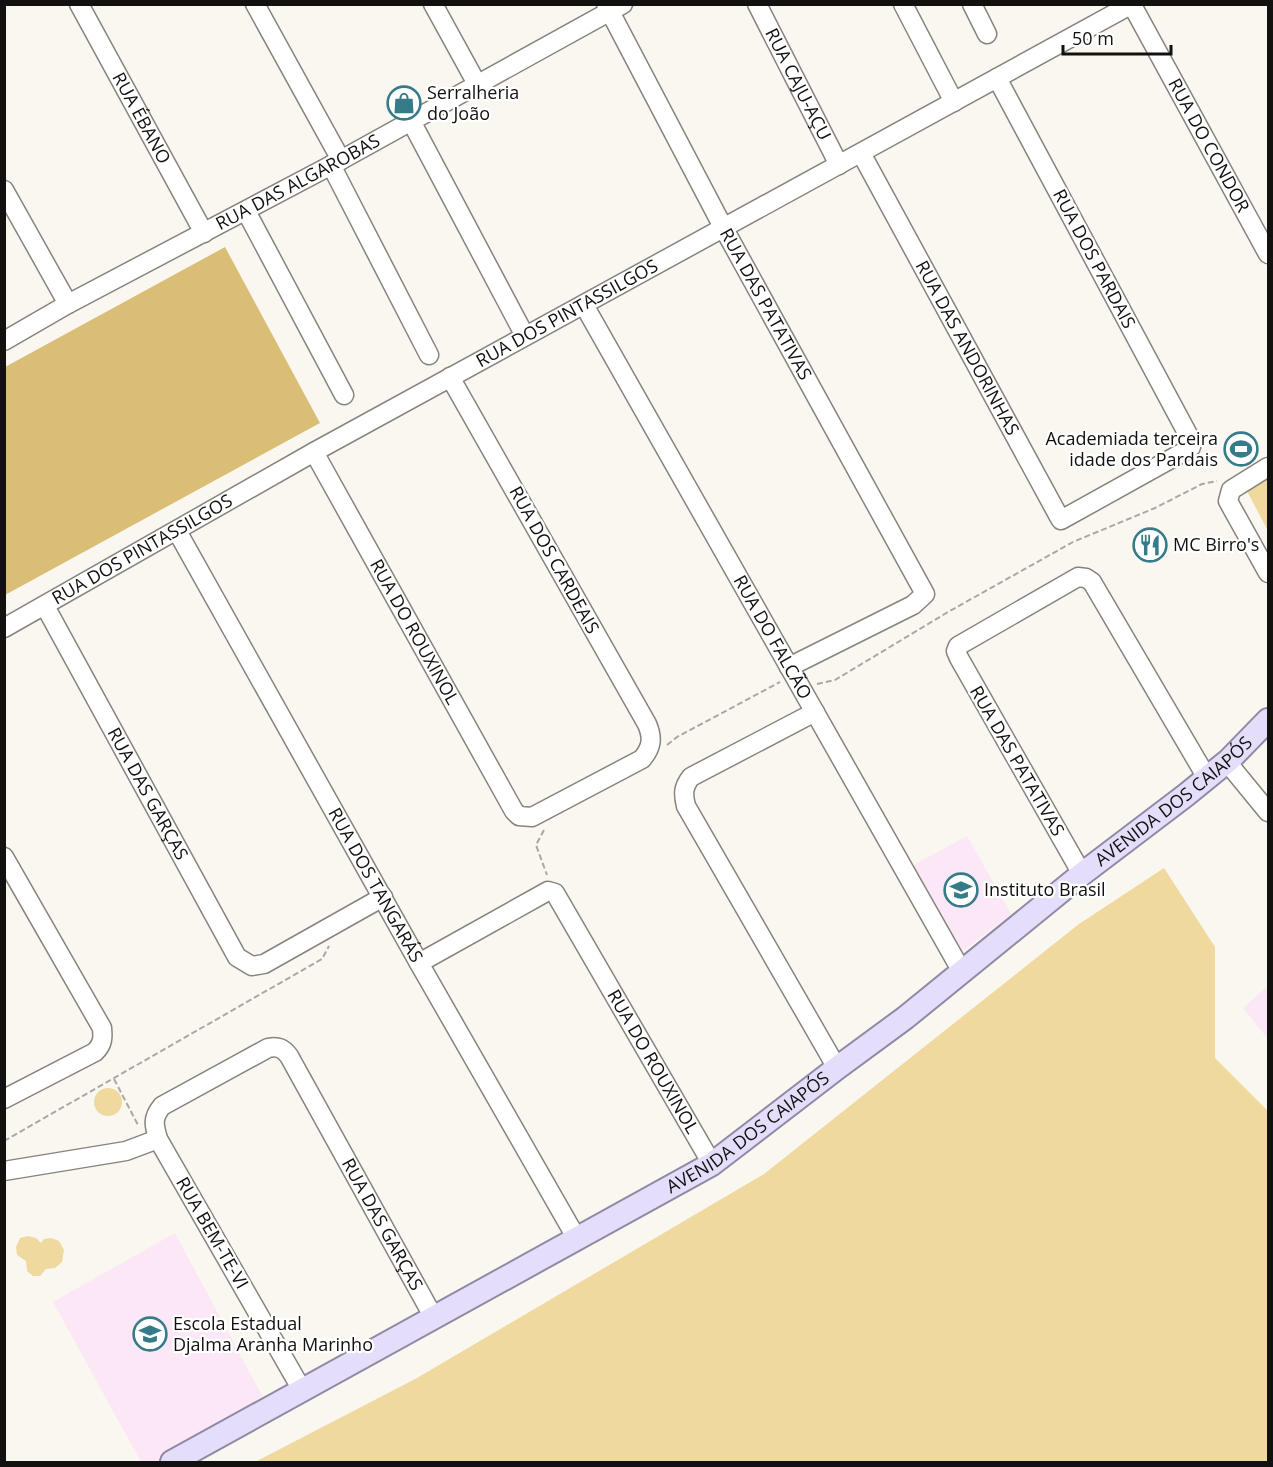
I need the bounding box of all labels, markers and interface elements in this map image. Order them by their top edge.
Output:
scale bar [1063,18,1171,56]
street label: RUA CAJU-AÇU [760,24,837,144]
text: 50 m [1072,26,1114,50]
street label: RUA ÉBANO [107,68,177,168]
street label: RUA DO CONDOR [1163,74,1256,216]
place label: Serralheria do João [427,80,519,125]
shop icon: Serralheria do João [386,85,422,121]
street label: RUA DAS ALGAROBAS [211,128,384,235]
street label: RUA DOS PARDAIS [1048,185,1142,333]
street label: RUA DAS PATATIVAS [715,224,818,384]
street label: RUA DOS PINTASSILGOS [471,253,662,372]
street label: RUA DAS ANDORINHAS [911,256,1025,439]
place label: Academiada terceira idade dos Pardais [1045,426,1218,471]
sports icon: Academiada terceira idade dos Pardais [1223,431,1259,467]
street label: RUA DOS CARDEAIS [504,482,605,638]
street label: RUA DOS PINTASSILGOS [47,488,236,609]
restaurant icon: MC Birro's [1132,527,1168,563]
place label: MC Birro's [1173,532,1259,556]
street label: RUA DO ROUXINOL [365,555,465,708]
street label: RUA DO FALCÃO [729,570,818,703]
street label: RUA DAS PATATIVAS [965,681,1071,840]
street label: RUA DAS GARÇAS [103,723,195,864]
street label: AVENIDA DOS CAIAPÓS [1090,730,1257,871]
street label: RUA DOS TANGARÁS [323,803,429,966]
school or university icon: Instituto Brasil [943,872,979,908]
place label: Instituto Brasil [984,877,1106,901]
street label: RUA DO ROUXINOL [602,985,705,1138]
street label: AVENIDA DOS CAIAPÓS [662,1065,834,1198]
street label: RUA DAS GARÇAS [337,1154,429,1294]
street label: RUA BEM-TE-VI [171,1172,255,1293]
place label: Escola Estadual Djalma Aranha Marinho [173,1311,373,1356]
school or university icon: Escola Estadual Djalma Aranha Marinho [132,1316,168,1352]

